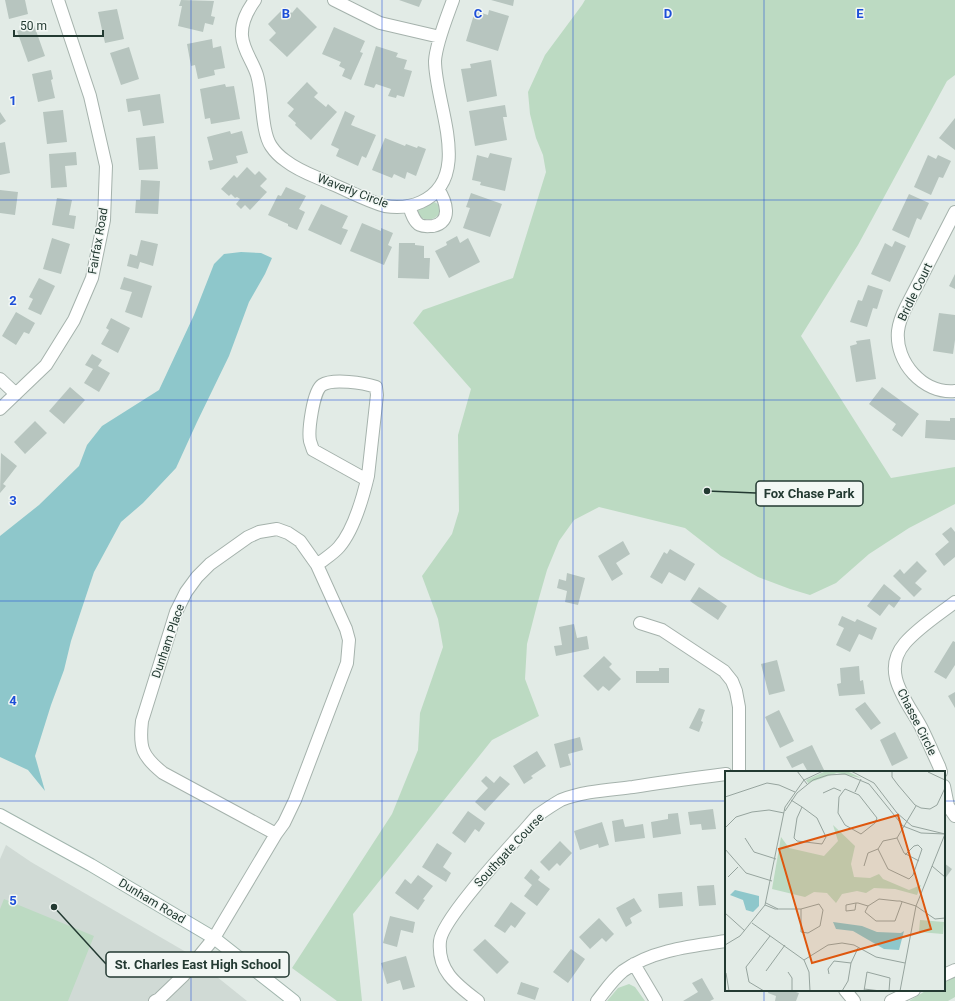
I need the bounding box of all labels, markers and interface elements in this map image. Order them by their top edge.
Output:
text: B [282,6,290,21]
text: C [474,6,483,21]
text: D [664,6,672,21]
text: E [856,6,864,21]
scale bar [14,12,103,38]
text: 50 m [20,19,47,33]
text: 1 [9,93,17,108]
street label: Waverly Circle [316,171,390,211]
street label: Fairfax Road [85,207,111,275]
street label: Bridle Court [895,261,935,323]
text: 2 [9,293,17,308]
callout: Fox Chase Park [756,481,863,506]
text: Fox Chase Park [764,486,855,501]
text: 3 [9,493,17,508]
street label: Dunham Place [149,602,187,680]
street label: Chasse Circle [894,686,940,758]
text: 4 [9,693,17,708]
inset map [725,771,945,991]
street label: Southgate Course [471,810,547,890]
street label: Dunham Road [116,876,188,926]
text: 5 [9,893,17,908]
callout: St. Charles East High School [106,952,289,977]
text: St. Charles East High School [115,957,281,972]

